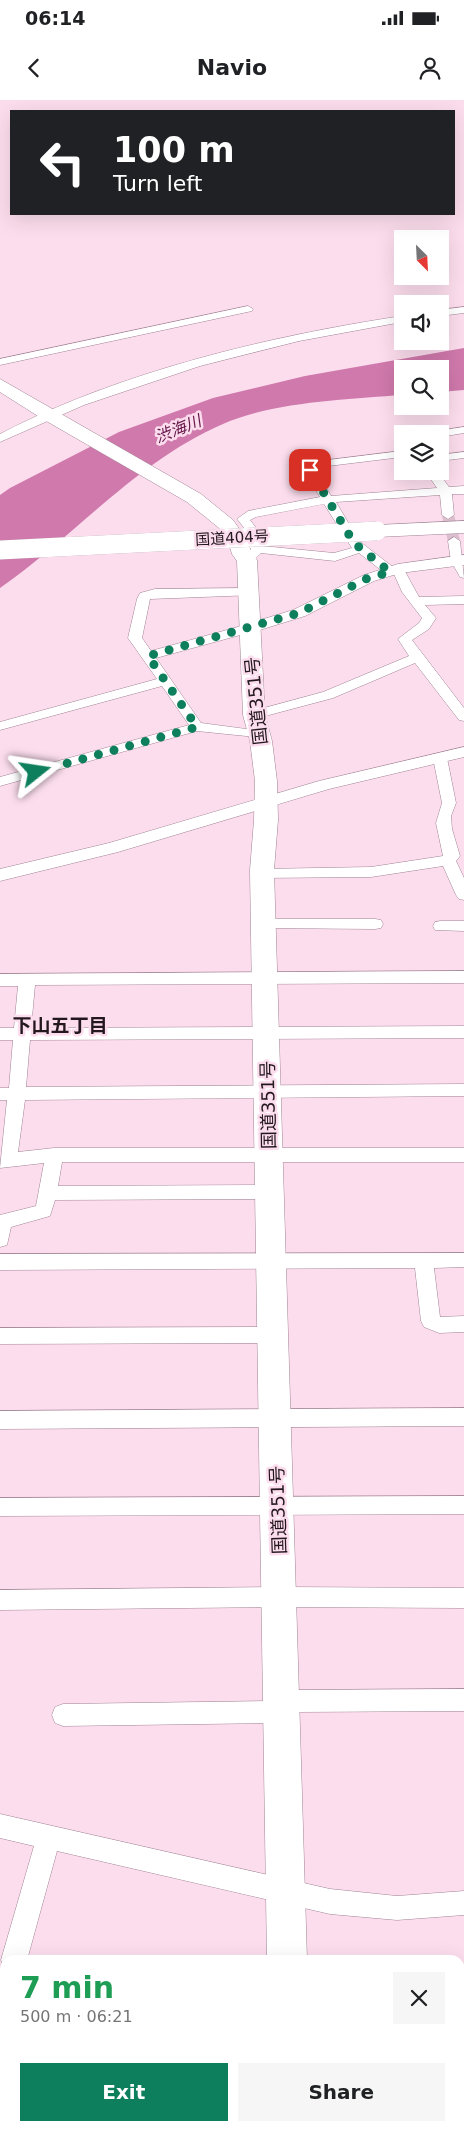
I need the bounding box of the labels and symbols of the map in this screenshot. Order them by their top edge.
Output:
north arrow [394,230,449,285]
water label: 渋海川 [152,410,206,447]
pin [289,449,331,491]
street label: 国道404号 [195,527,269,549]
street label: 国道351号 [241,656,271,746]
position arrow [9,745,61,797]
district label: 下山五丁目 [12,1014,108,1036]
street label: 国道351号 [257,1061,279,1149]
street label: 国道351号 [266,1465,290,1555]

